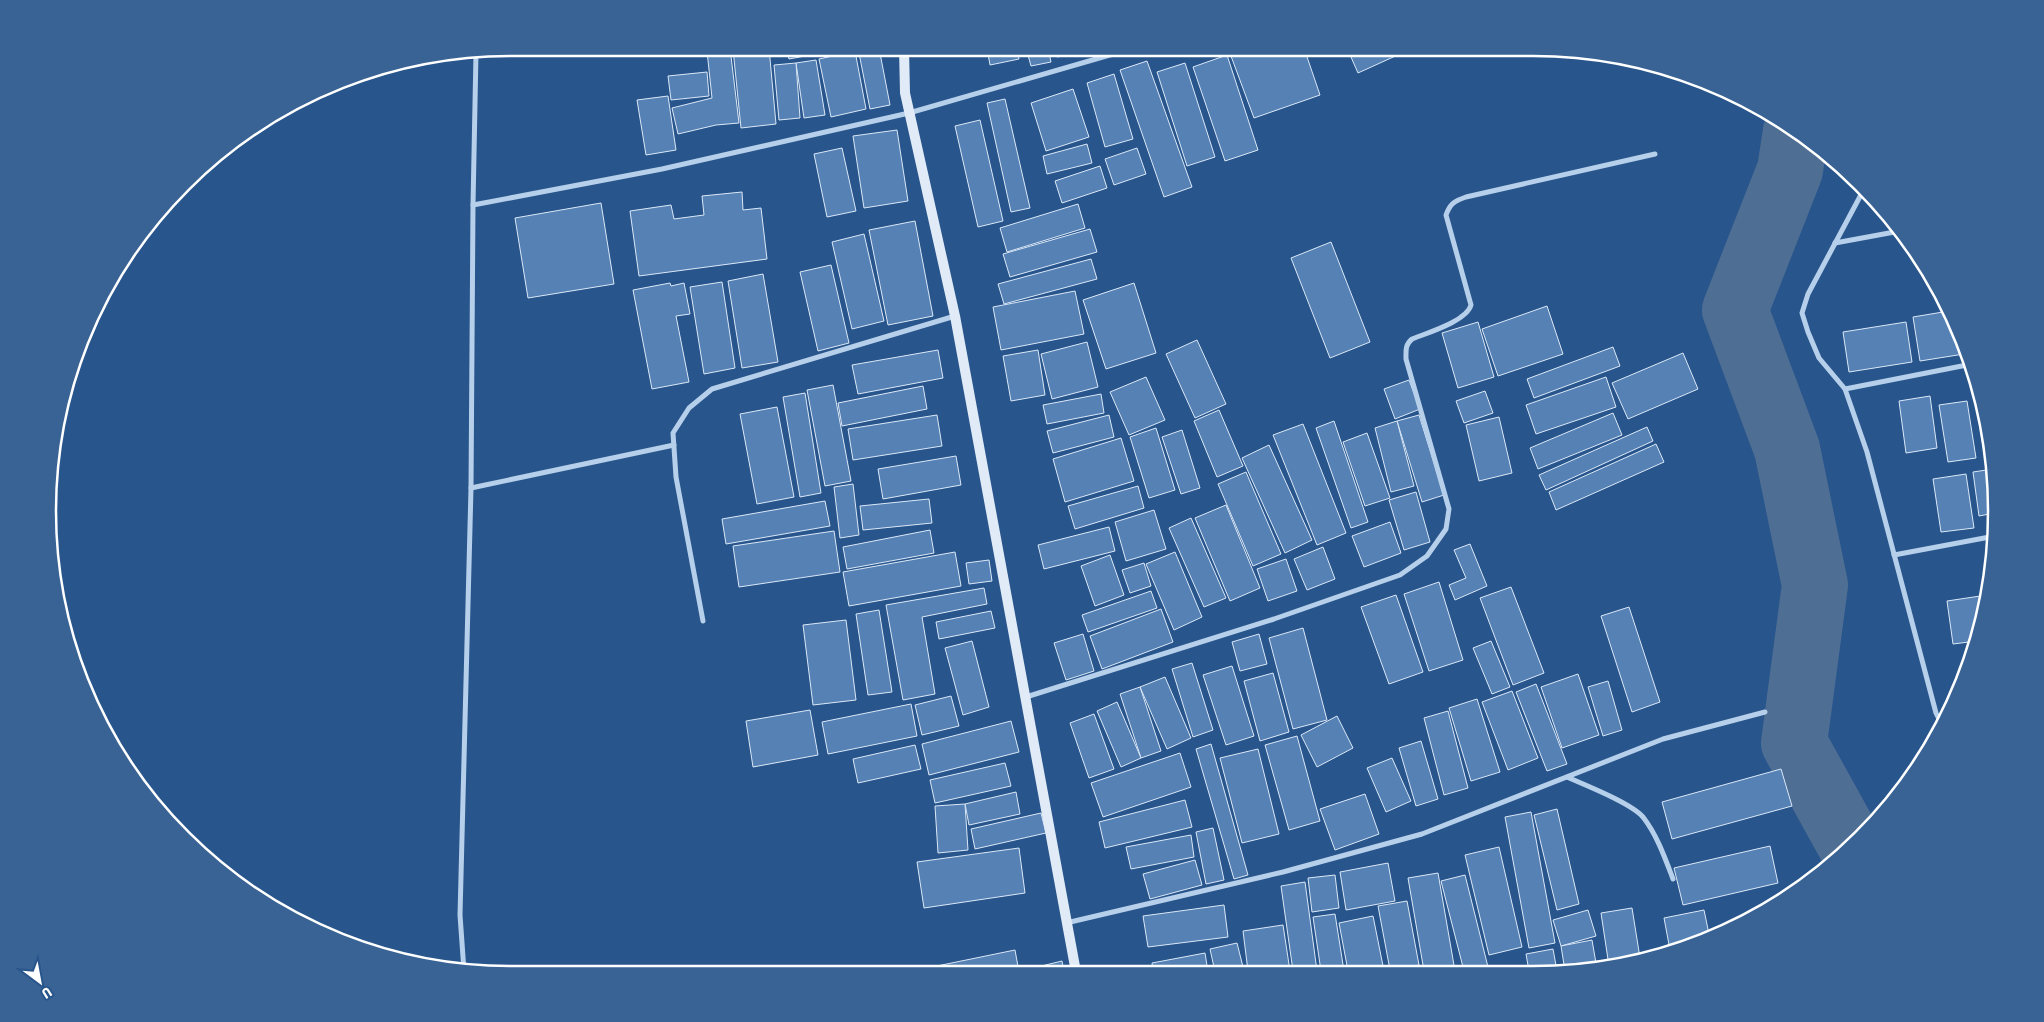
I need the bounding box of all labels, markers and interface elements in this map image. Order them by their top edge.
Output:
north arrow [15,957,65,1007]
text: U [39,984,55,1002]

